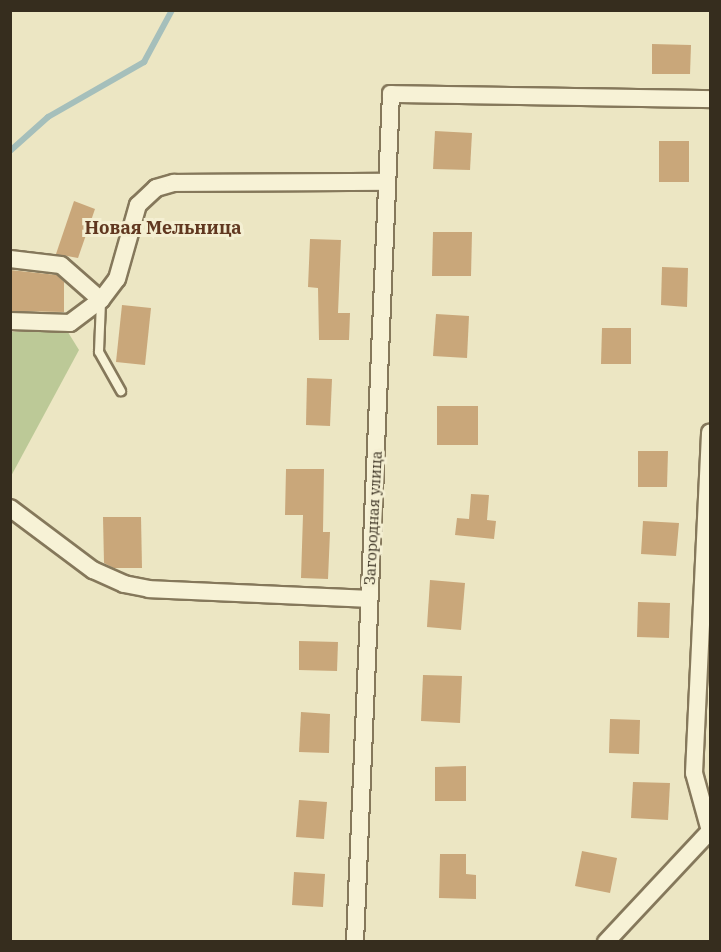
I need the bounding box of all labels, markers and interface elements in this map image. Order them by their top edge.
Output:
district label: Новая Мельница [84,217,242,239]
street label: Загородная улица [360,450,386,586]

